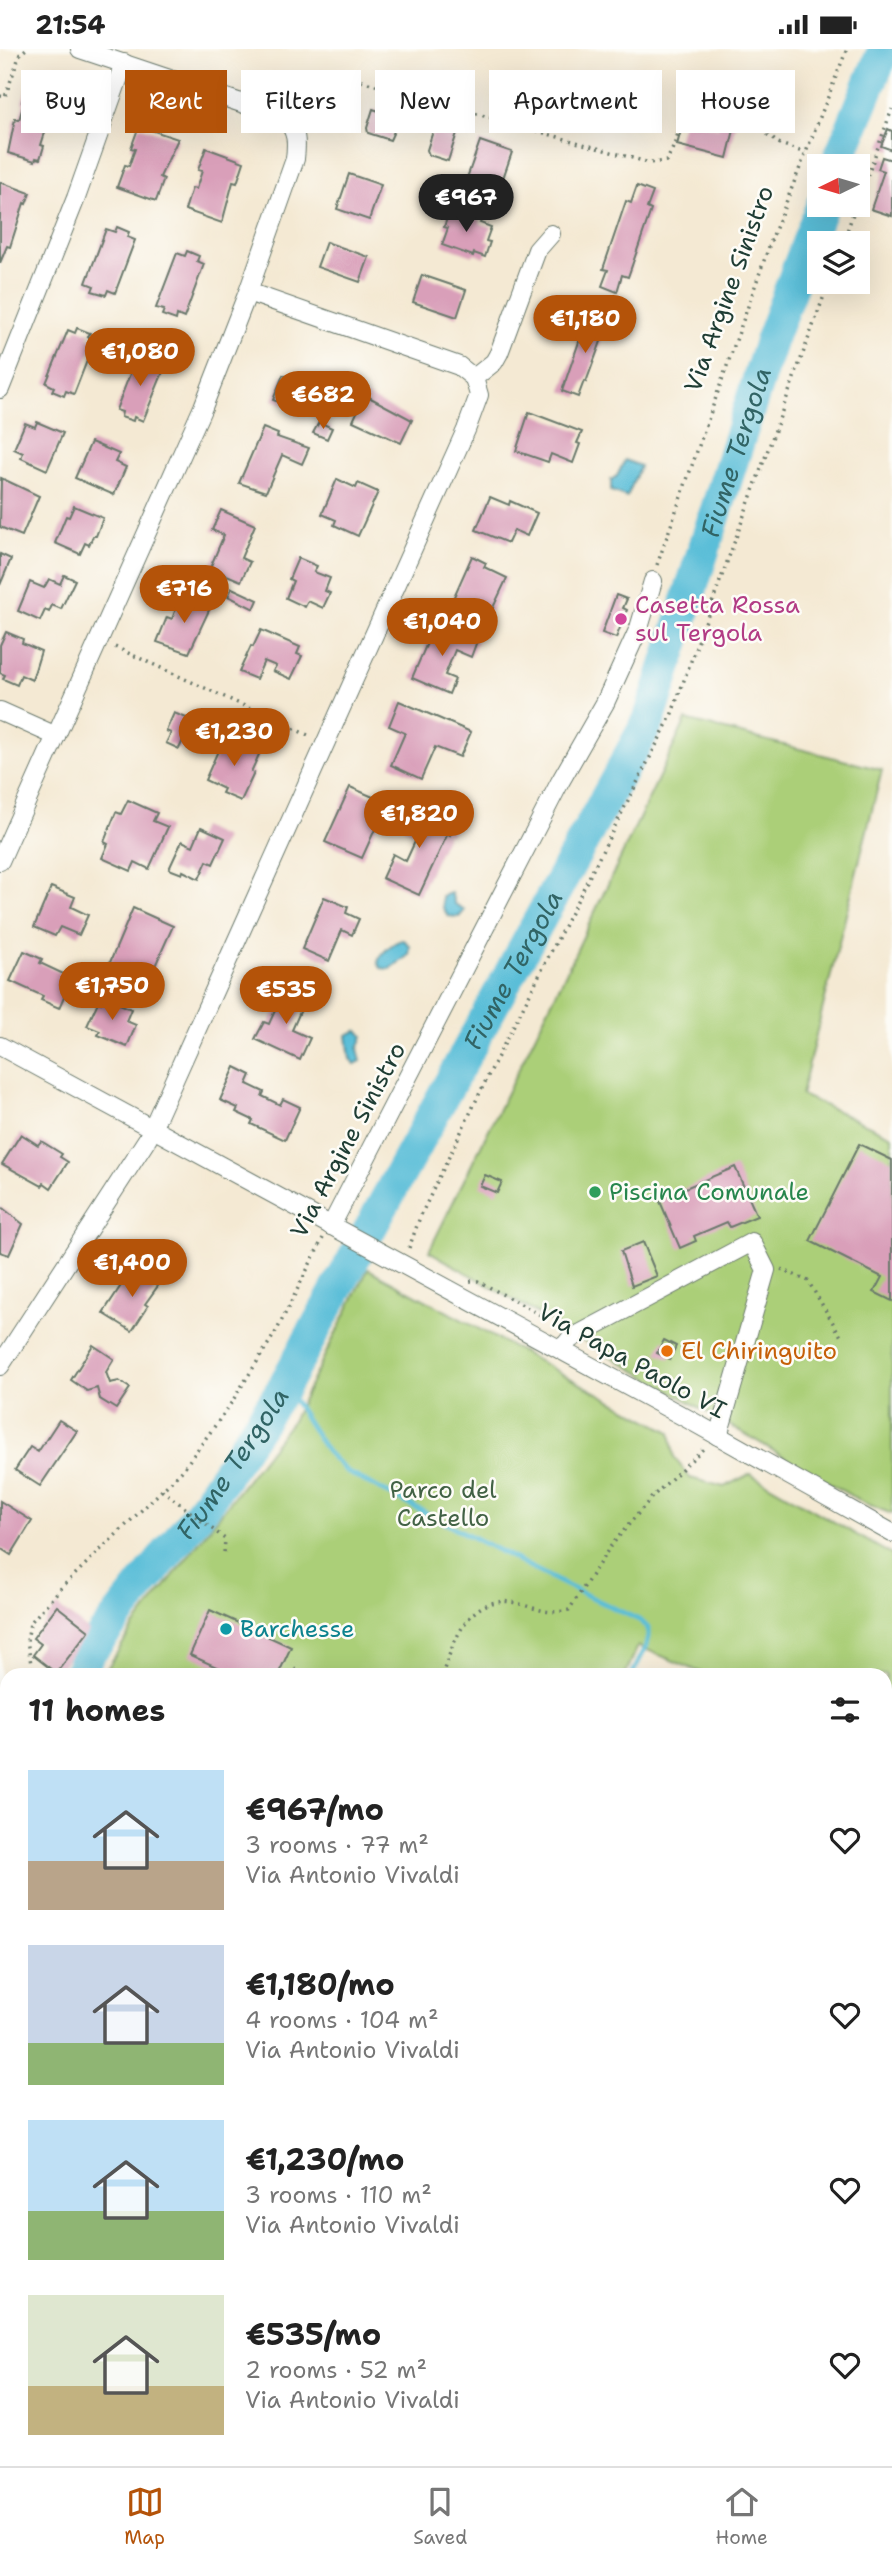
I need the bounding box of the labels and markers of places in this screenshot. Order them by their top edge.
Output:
pin: €967 [425,174,507,234]
pin: €1,180 [528,295,642,355]
pin: €1,080 [83,329,197,388]
pin: €682 [282,371,364,431]
pin: €716 [143,565,225,625]
place label: Casetta Rossa sul Tergola [635,589,800,649]
pin: €1,040 [385,599,499,658]
marker: Casetta Rossa sul Tergola [613,611,629,627]
pin: €1,230 [177,709,291,768]
pin: €1,820 [362,791,476,850]
pin: €1,750 [55,963,169,1022]
pin: €535 [245,967,327,1026]
place label: Piscina Comunale [609,1176,809,1208]
marker: Piscina Comunale [587,1184,603,1200]
pin: €1,400 [75,1239,189,1299]
place label: El Chiringuito [681,1335,837,1367]
marker: El Chiringuito [659,1343,675,1359]
place label: Barchesse [240,1613,355,1645]
marker: Barchesse [218,1621,234,1637]

